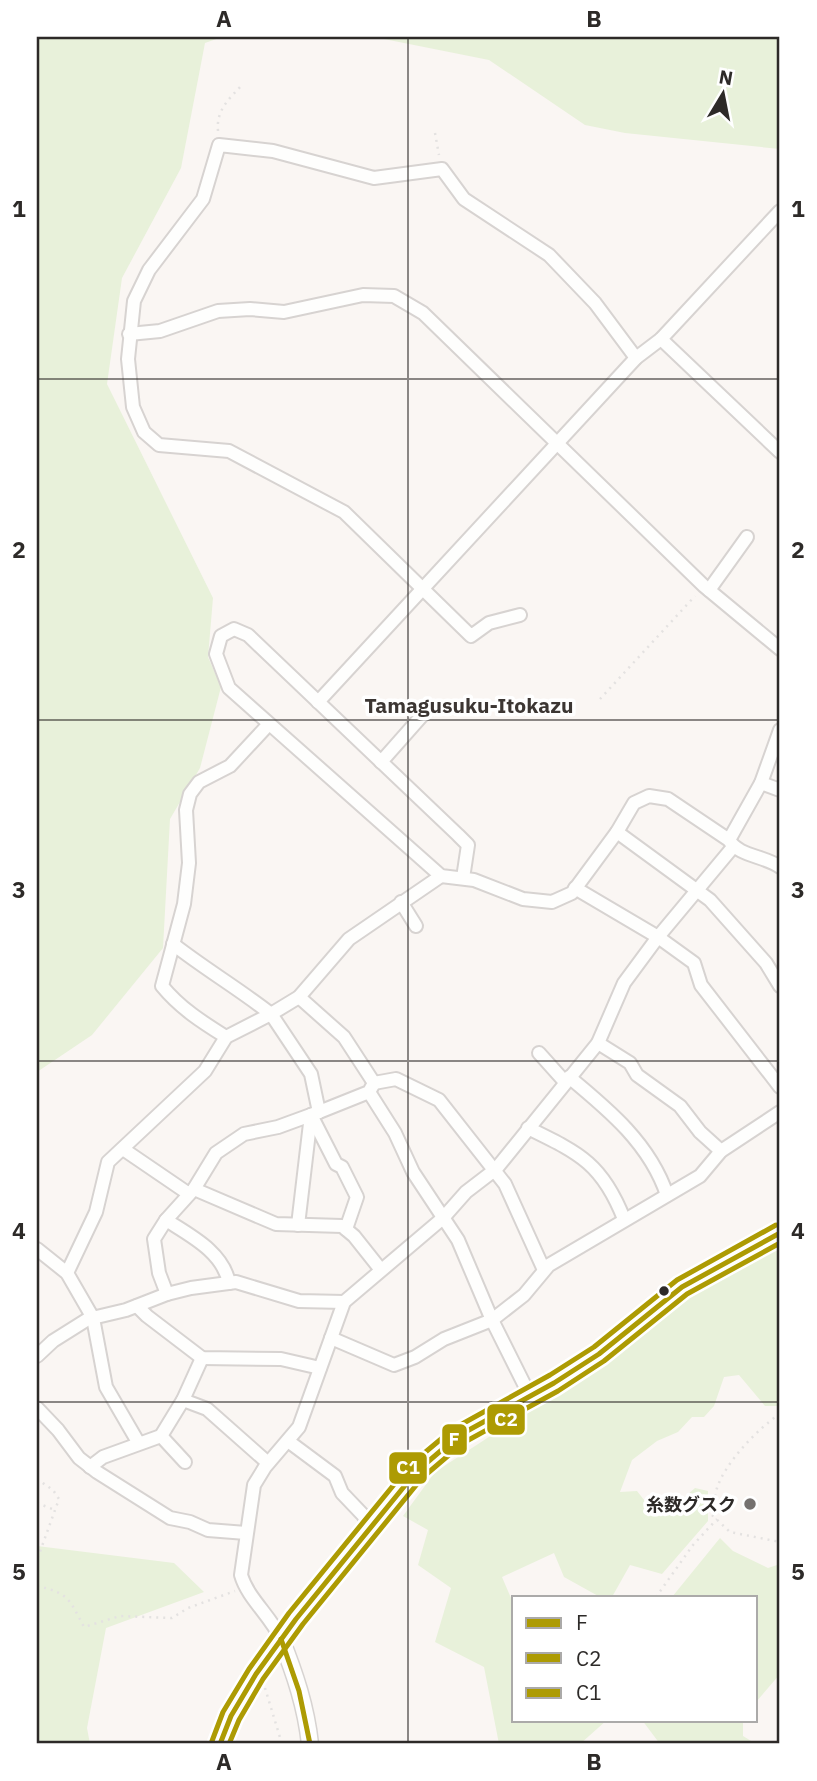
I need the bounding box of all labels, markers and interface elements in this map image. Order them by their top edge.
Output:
text: A [216,3,232,33]
text: B [586,3,602,33]
north arrow [688,60,758,130]
text: N [717,64,735,90]
text: 1 [12,193,26,223]
text: 1 [791,193,805,223]
text: 2 [12,534,26,564]
text: 2 [791,534,805,564]
district label: Tamagusuku-Itokazu [364,691,574,719]
text: 3 [12,874,26,904]
text: 3 [791,874,805,904]
text: 4 [12,1215,26,1245]
text: 4 [791,1215,805,1245]
unlabelled marker [657,1284,671,1298]
line badge: C2 [486,1403,526,1436]
text: C2 [494,1407,518,1431]
line badge: F [441,1423,468,1456]
text: F [448,1427,460,1451]
line badge: C1 [388,1451,428,1485]
text: C1 [396,1455,420,1479]
place label: 糸数グスク [646,1493,736,1516]
marker: 糸数グスク [742,1496,758,1512]
text: 5 [12,1556,26,1586]
text: 5 [791,1556,805,1586]
legend [512,1596,758,1722]
text: F [576,1608,588,1636]
text: C2 [576,1644,602,1672]
text: C1 [576,1678,602,1706]
text: A [216,1746,232,1776]
text: B [586,1746,602,1776]

